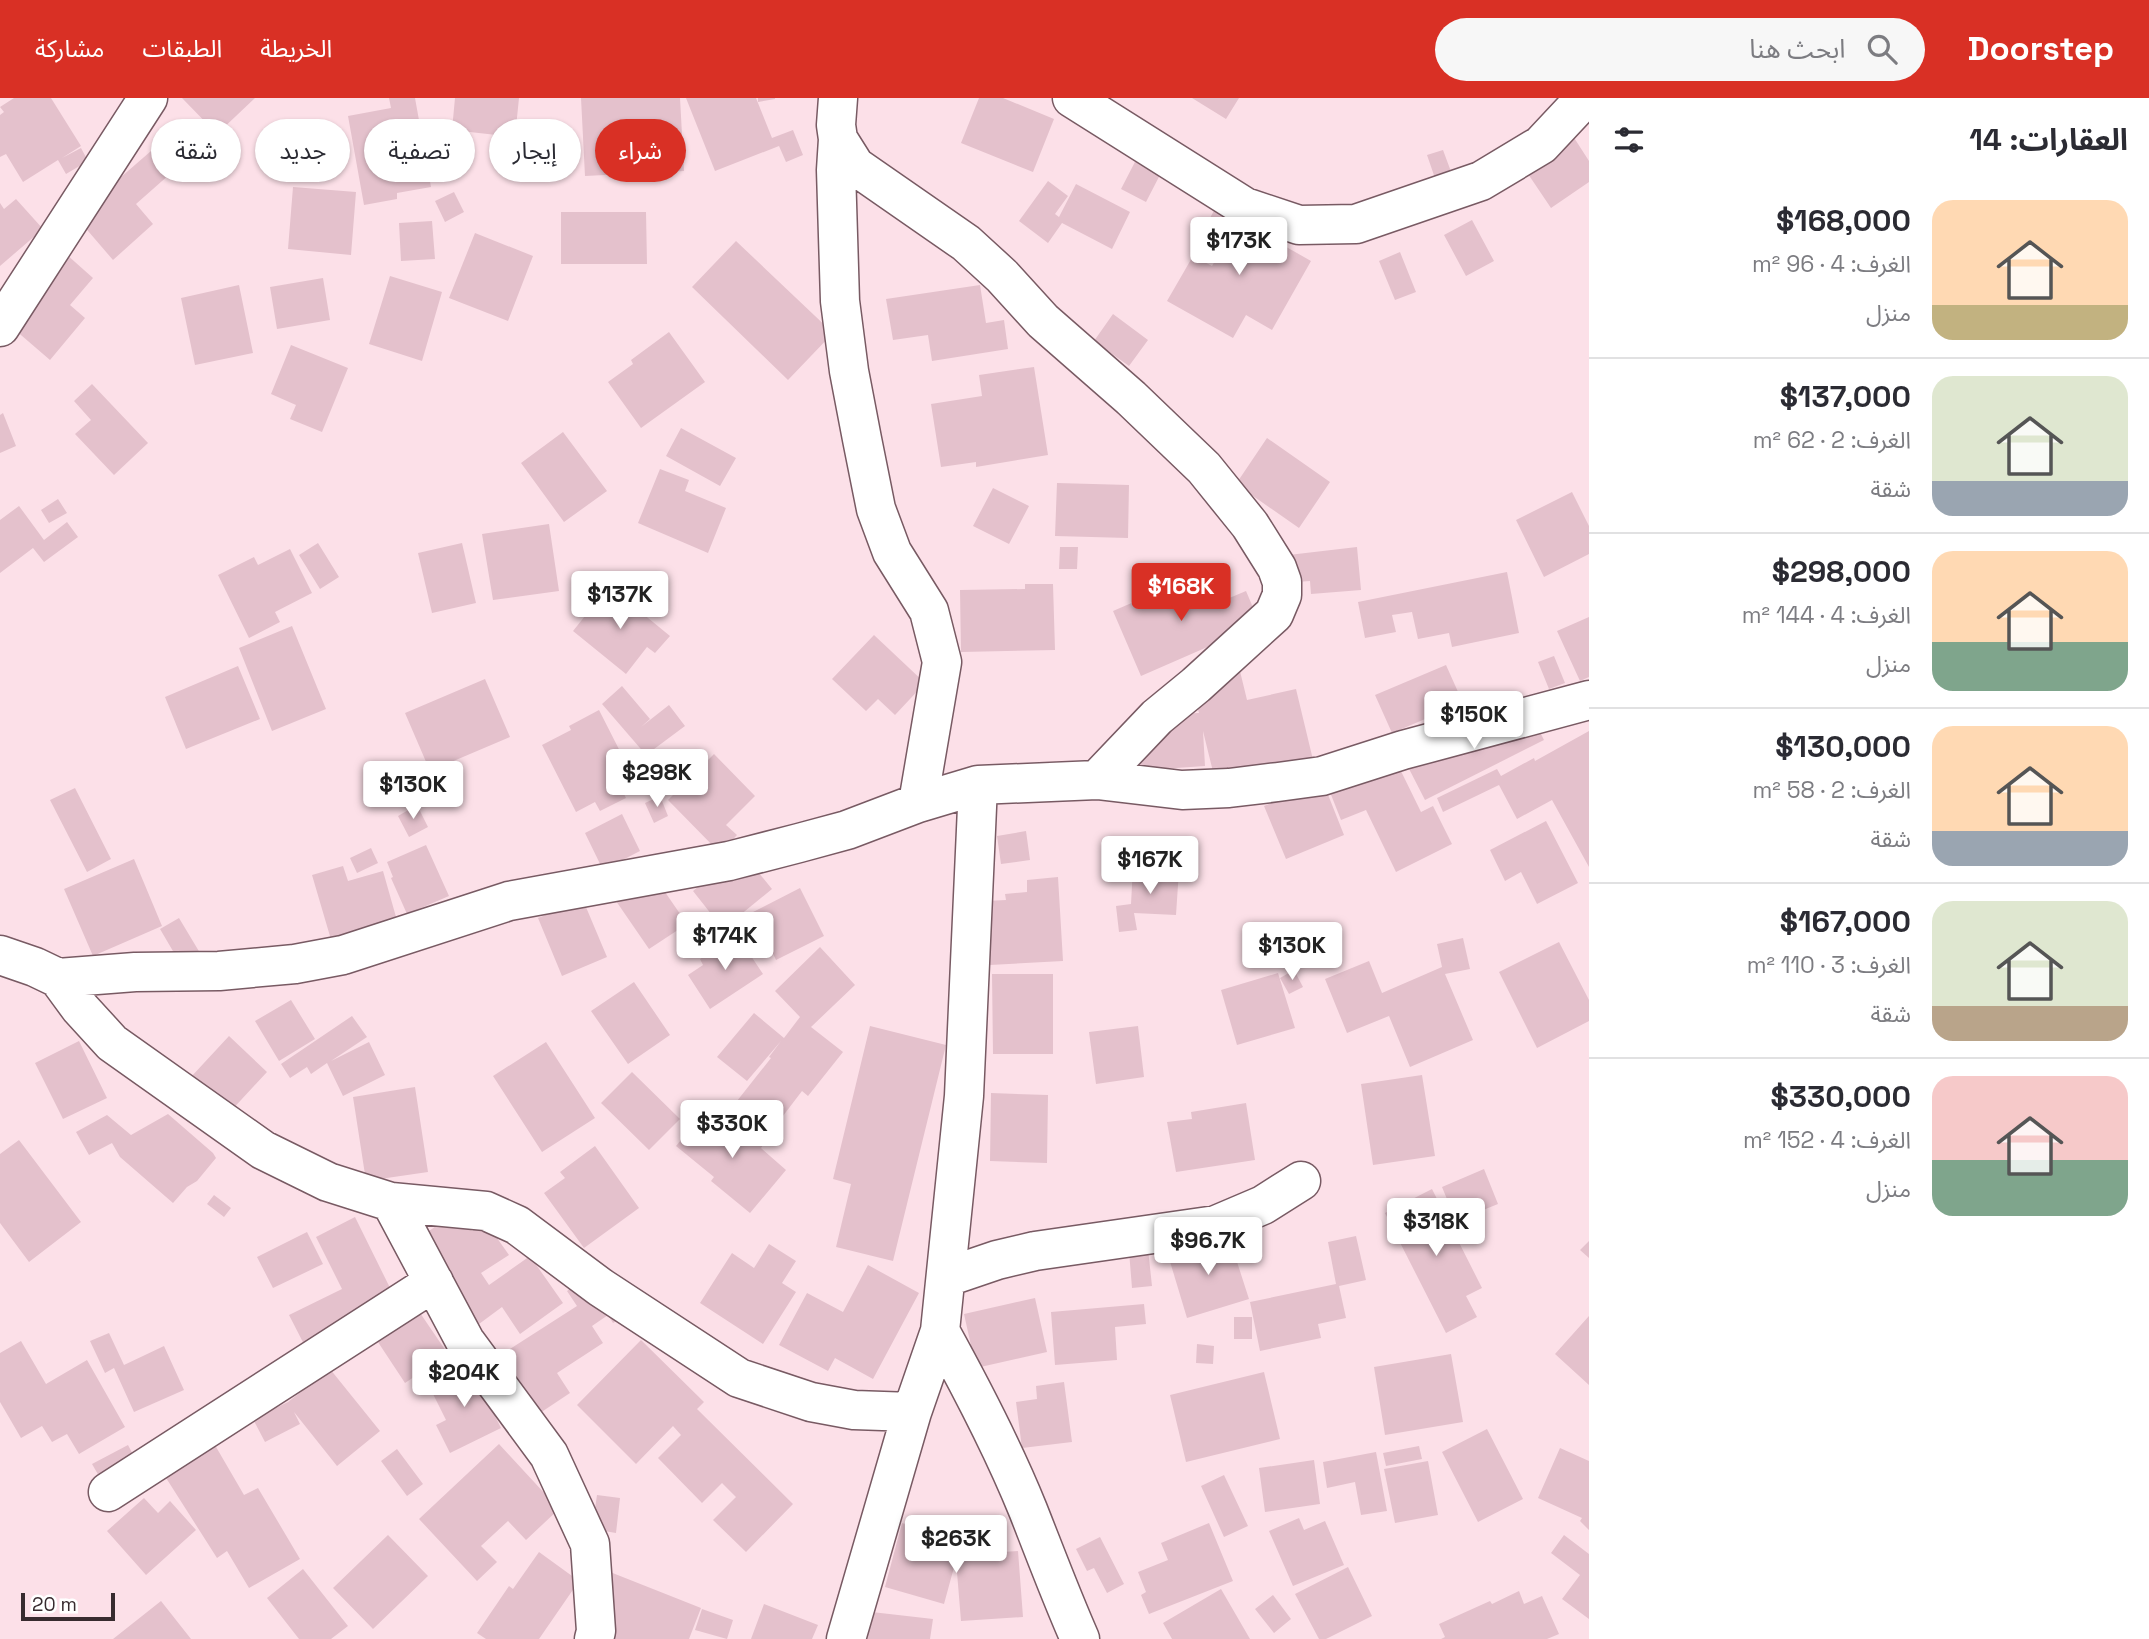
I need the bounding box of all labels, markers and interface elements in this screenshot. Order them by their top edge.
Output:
search box [1435,18,1925,81]
text: Doorstep [1967,28,2114,70]
icon: search [1863,30,1901,68]
text: ابحث هنا [1749,32,1845,66]
text: مشاركة [35,33,104,64]
text: الطبقات [142,33,222,64]
text: الخريطة [260,33,332,64]
chip: شقة [151,119,241,182]
chip: جديد [255,119,350,182]
chip: تصفية [364,119,475,182]
chip: إيجار [489,119,581,182]
chip: شراء [595,119,686,182]
text: العقارات: 14 [1969,120,2128,159]
icon: filters [1610,121,1648,159]
text: $168,000 [1776,201,1911,240]
pin: $173K [1190,218,1288,277]
text: $173K [1206,225,1272,255]
icon: home [1988,228,2072,312]
text: الغرف: 4 · 96 m² [1752,249,1911,279]
text: منزل [1866,298,1911,328]
text: $137,000 [1780,377,1911,416]
icon: home [1988,404,2072,488]
text: الغرف: 2 · 62 m² [1753,425,1911,455]
text: شقة [1870,474,1911,504]
text: $298,000 [1772,552,1911,591]
pin: $168K [1132,564,1230,623]
text: $168K [1148,571,1214,601]
pin: $137K [571,572,669,631]
text: $137K [587,579,653,609]
icon: home [1988,579,2072,663]
text: الغرف: 4 · 144 m² [1742,600,1911,630]
text: منزل [1866,649,1911,679]
pin: $150K [1425,692,1523,751]
text: $150K [1440,699,1508,729]
text: $130,000 [1775,727,1911,766]
pin: $298K [608,750,706,809]
icon: home [1988,754,2072,838]
text: $298K [622,757,692,787]
pin: $130K [364,762,462,821]
text: $130K [379,769,447,799]
text: الغرف: 2 · 58 m² [1753,775,1911,805]
text: شقة [1870,824,1911,854]
pin: $167K [1101,836,1199,896]
text: $167K [1117,844,1183,874]
text: $167,000 [1780,902,1911,941]
pin: $174K [676,912,774,972]
text: $174K [692,920,758,950]
pin: $130K [1243,922,1341,982]
icon: home [1988,929,2072,1013]
text: $130K [1258,930,1326,960]
text: الغرف: 3 · 110 m² [1747,950,1911,980]
text: شقة [1870,999,1911,1029]
text: $330,000 [1770,1077,1911,1116]
pin: $330K [683,1100,781,1160]
icon: home [1988,1104,2072,1188]
text: $330K [696,1108,768,1138]
text: الغرف: 4 · 152 m² [1743,1125,1911,1155]
text: منزل [1866,1174,1911,1204]
pin: $318K [1387,1198,1485,1258]
text: $318K [1403,1206,1469,1236]
pin: $96.7K [1151,1218,1265,1277]
text: $96.7K [1170,1225,1246,1255]
pin: $204K [415,1350,513,1409]
text: $204K [428,1357,500,1387]
pin: $263K [907,1516,1005,1575]
text: $263K [921,1523,991,1553]
scale bar [21,1590,116,1622]
text: 20 m [32,1592,77,1617]

